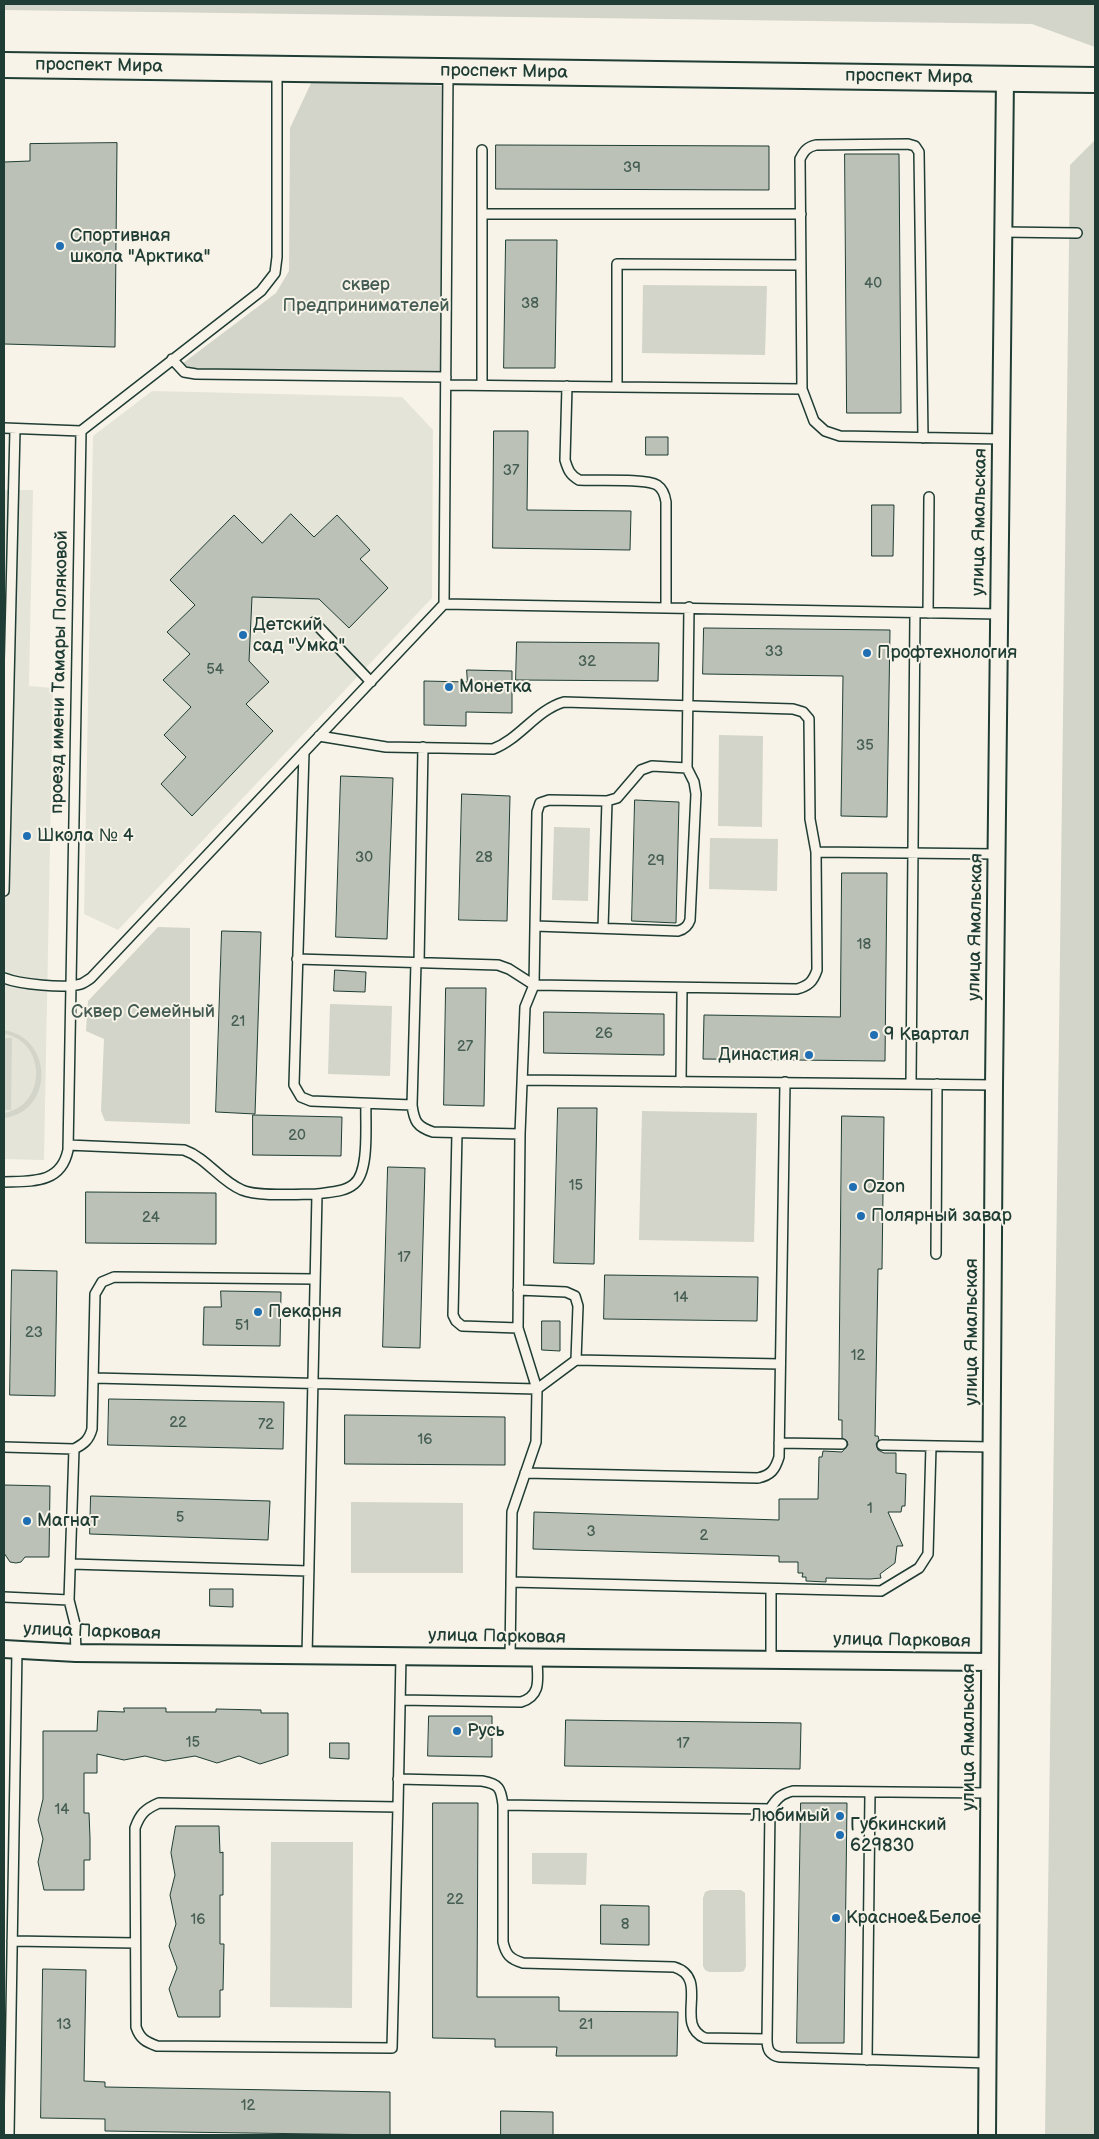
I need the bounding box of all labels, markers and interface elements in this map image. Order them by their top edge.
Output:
street label: проспект Мира [35,54,163,78]
street label: проспект Мира [440,60,568,84]
street label: проспект Мира [845,65,973,89]
house number: 39 [623,159,641,177]
place label: Спортивная школа "Арктика" [70,225,210,268]
marker: Спортивная школа "Арктика" [54,240,66,252]
park label: сквер Предпринимателей [283,274,449,316]
house number: 40 [864,275,882,293]
house number: 38 [521,295,539,313]
street label: улица Ямальская [968,448,992,596]
house number: 37 [503,462,519,480]
street label: проезд имени Тамары Поляковой [47,530,73,814]
place label: Детский сад "Умка" [253,614,345,656]
marker: Детский сад "Умка" [237,629,249,641]
place label: Профтехнология [877,642,1017,664]
house number: 33 [765,643,783,661]
marker: Профтехнология [861,647,873,659]
house number: 32 [578,653,596,671]
house number: 54 [206,661,224,679]
place label: Монетка [459,676,532,698]
marker: Монетка [443,681,455,693]
house number: 35 [856,737,874,755]
place label: Школа № 4 [37,825,134,847]
marker: Школа № 4 [21,830,33,842]
house number: 30 [355,849,373,867]
house number: 28 [475,849,493,867]
house number: 29 [647,852,665,870]
street label: улица Ямальская [964,853,988,1001]
house number: 18 [857,936,871,954]
park label: Сквер Семейный [71,1001,215,1023]
house number: 21 [231,1013,245,1031]
place label: 9 Квартал [884,1024,970,1046]
house number: 26 [595,1025,613,1043]
marker: 9 Квартал [868,1029,880,1041]
house number: 27 [457,1038,473,1056]
place label: Династия [718,1044,799,1066]
marker: Династия [803,1049,815,1061]
house number: 20 [288,1127,306,1145]
place label: Ozon [863,1176,905,1198]
house number: 15 [569,1177,583,1195]
marker: Ozon [847,1181,859,1193]
place label: Полярный завар [871,1205,1012,1227]
house number: 24 [142,1209,160,1227]
marker: Полярный завар [855,1210,867,1222]
house number: 17 [397,1249,411,1267]
street label: улица Ямальская [961,1258,983,1406]
house number: 14 [674,1289,688,1307]
place label: Пекарня [268,1301,342,1323]
marker: Пекарня [252,1306,264,1318]
house number: 51 [235,1317,249,1335]
house number: 23 [25,1324,43,1342]
house number: 12 [851,1347,865,1365]
house number: 22 [169,1414,187,1432]
house number: 72 [258,1416,274,1434]
house number: 16 [418,1431,432,1449]
house number: 1 [867,1500,873,1518]
house number: 5 [176,1509,184,1527]
place label: Магнат [37,1510,99,1532]
marker: Магнат [21,1515,33,1527]
house number: 3 [586,1523,596,1541]
house number: 2 [700,1527,708,1545]
street label: улица Парковая [23,1619,161,1645]
street label: улица Парковая [428,1625,566,1649]
street label: улица Парковая [833,1629,971,1653]
street label: улица Ямальская [958,1663,980,1811]
place label: Русь [467,1720,504,1742]
marker: Русь [451,1725,463,1737]
house number: 15 [186,1734,200,1752]
house number: 17 [676,1735,690,1753]
house number: 14 [55,1801,69,1819]
place label: Любимый [750,1805,830,1827]
marker: Любимый [834,1810,846,1822]
place label: Губкинский 629830 [850,1814,947,1856]
marker: Губкинский 629830 [834,1829,846,1841]
house number: 22 [446,1891,464,1909]
place label: Красное&Белое [846,1907,981,1929]
house number: 16 [191,1911,205,1929]
marker: Красное&Белое [830,1912,842,1924]
house number: 8 [621,1916,629,1934]
house number: 13 [56,2016,72,2034]
house number: 21 [579,2016,593,2034]
house number: 12 [241,2097,255,2115]

